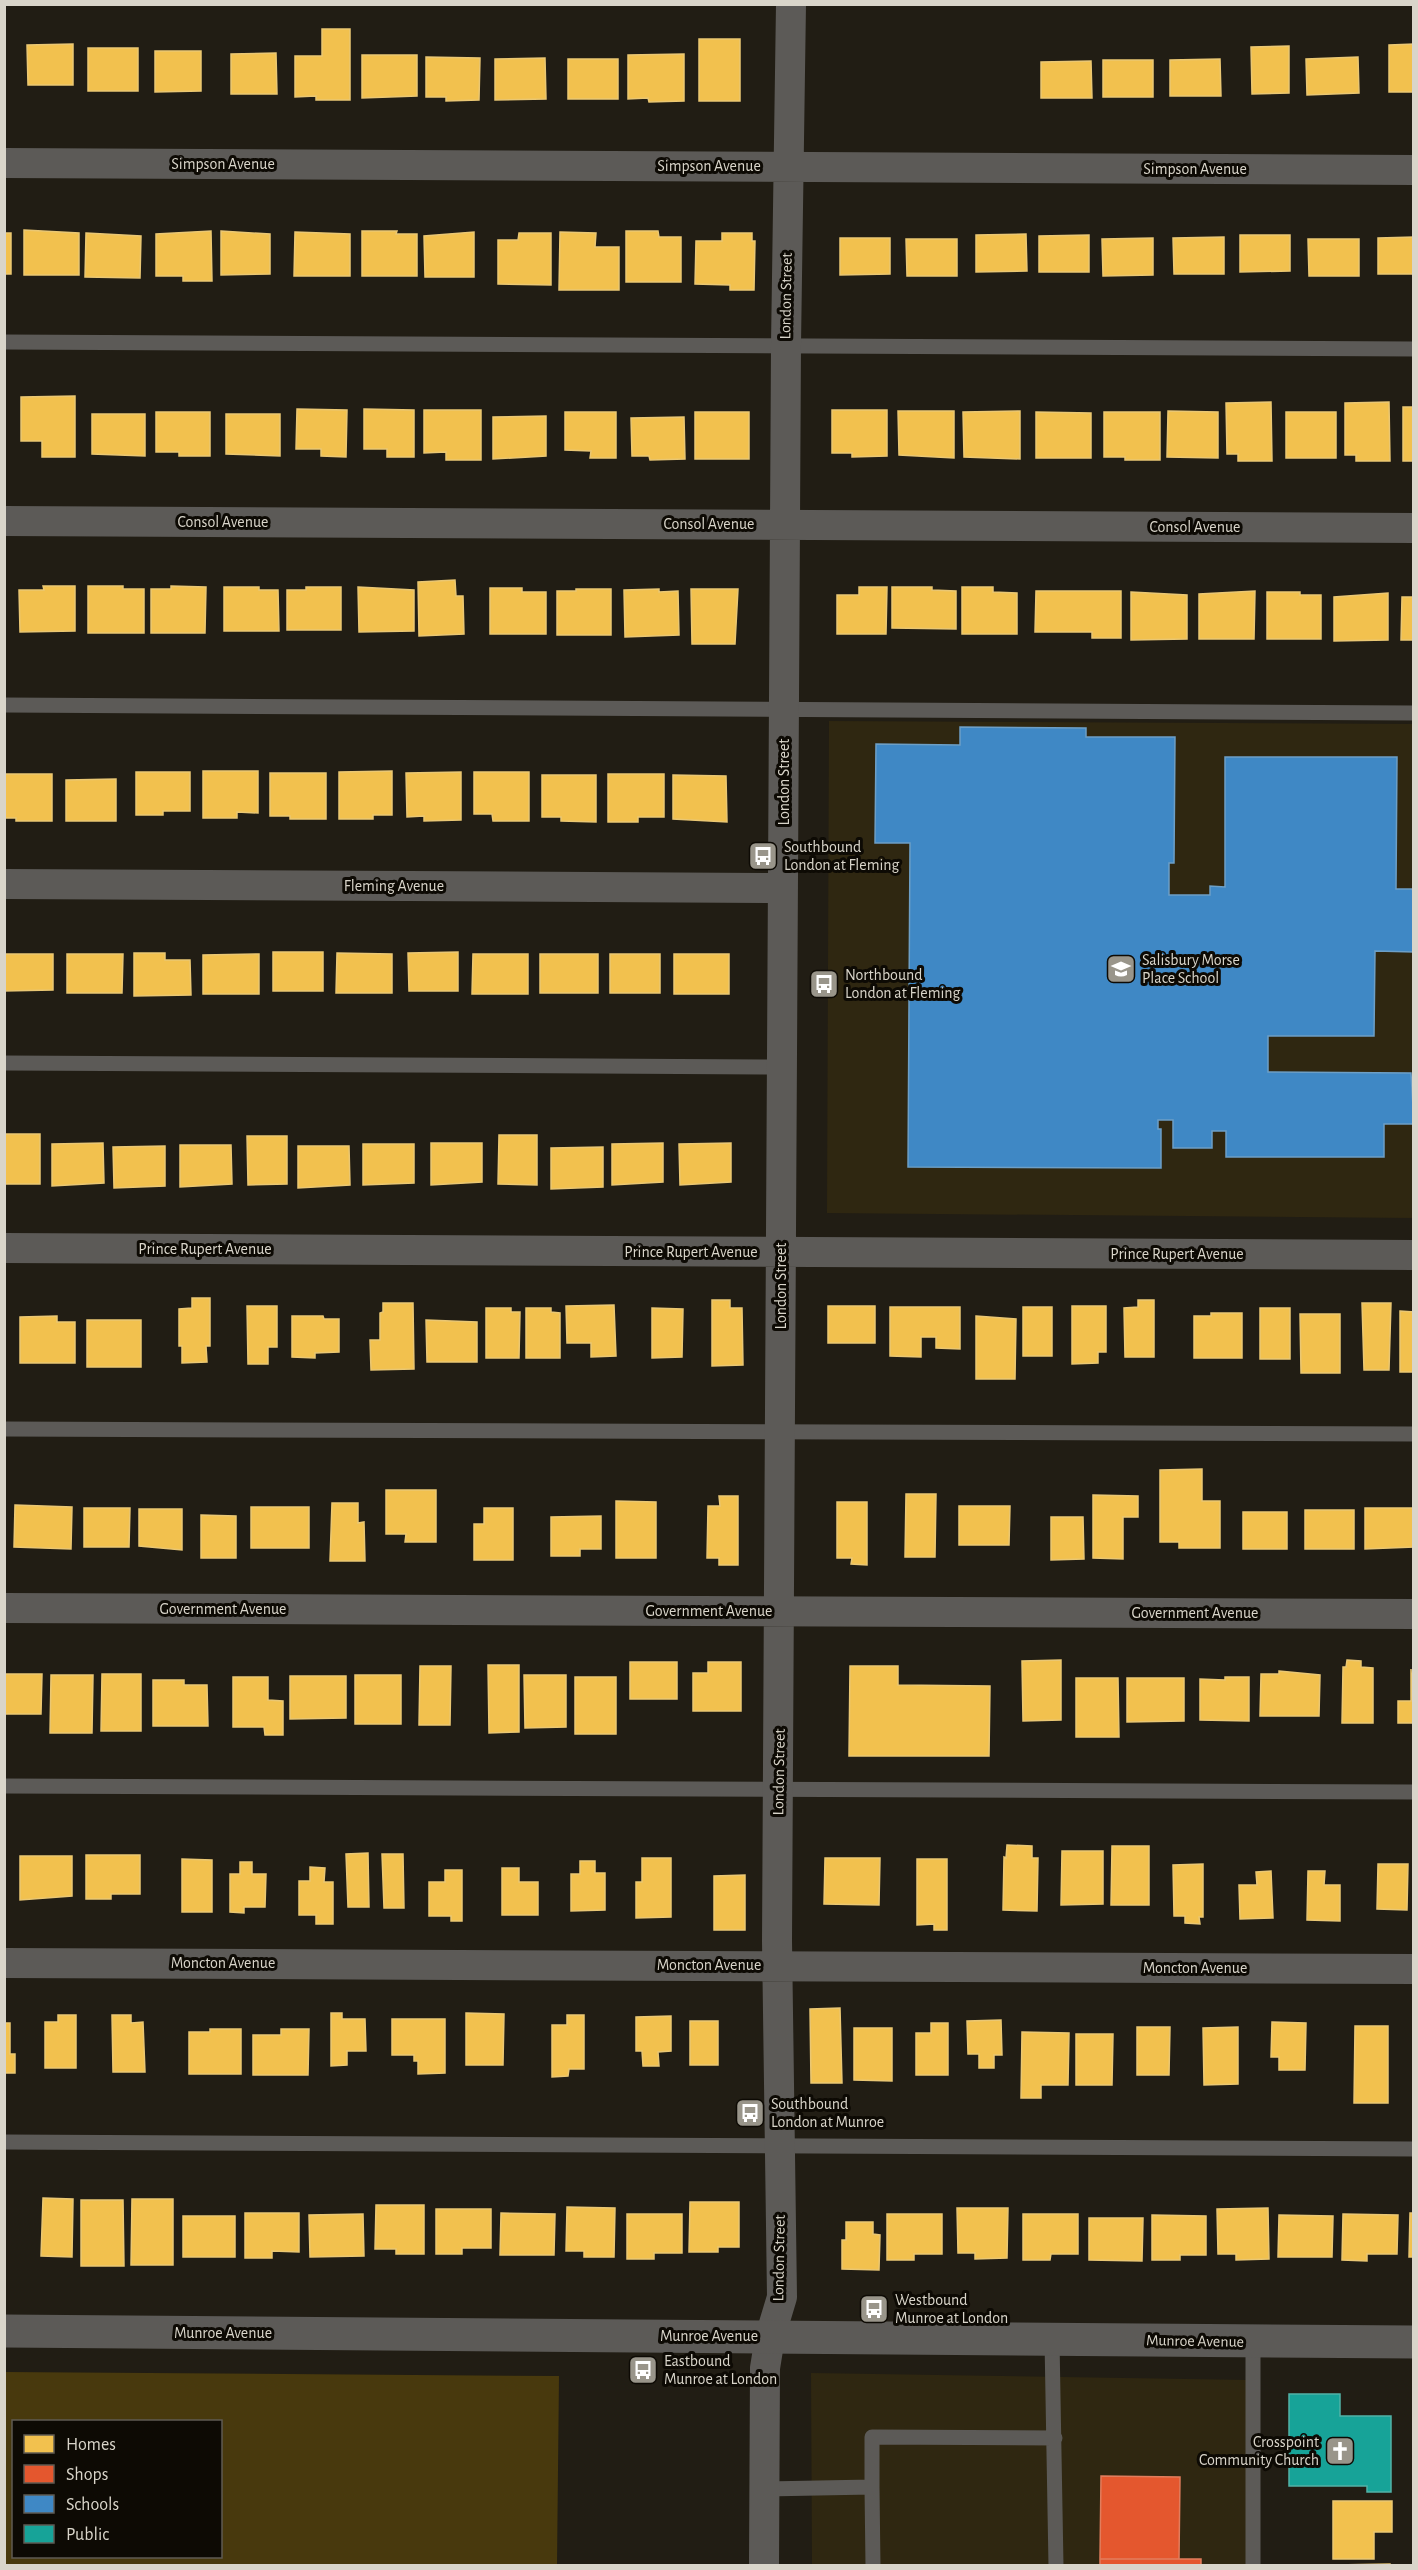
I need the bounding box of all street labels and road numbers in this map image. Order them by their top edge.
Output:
street label: Simpson Avenue [171,156,275,172]
street label: Simpson Avenue [657,158,761,174]
street label: Simpson Avenue [1143,161,1247,177]
street label: London Street [777,252,795,340]
street label: Consol Avenue [178,514,268,530]
street label: Consol Avenue [664,516,754,532]
street label: Consol Avenue [1150,519,1240,535]
street label: London Street [776,739,792,825]
street label: Fleming Avenue [344,878,444,894]
street label: Prince Rupert Avenue [138,1241,272,1257]
street label: London Street [773,1243,789,1329]
street label: Prince Rupert Avenue [624,1244,758,1260]
street label: Prince Rupert Avenue [1110,1246,1244,1262]
street label: Government Avenue [160,1601,286,1617]
street label: Government Avenue [646,1603,772,1619]
street label: Government Avenue [1132,1605,1258,1621]
street label: London Street [770,1728,788,1816]
street label: Moncton Avenue [171,1955,275,1971]
street label: Moncton Avenue [657,1957,761,1973]
street label: Moncton Avenue [1143,1960,1247,1976]
street label: London Street [770,2214,788,2302]
street label: Munroe Avenue [174,2325,272,2341]
street label: Munroe Avenue [660,2328,758,2344]
street label: Munroe Avenue [1146,2332,1244,2350]

